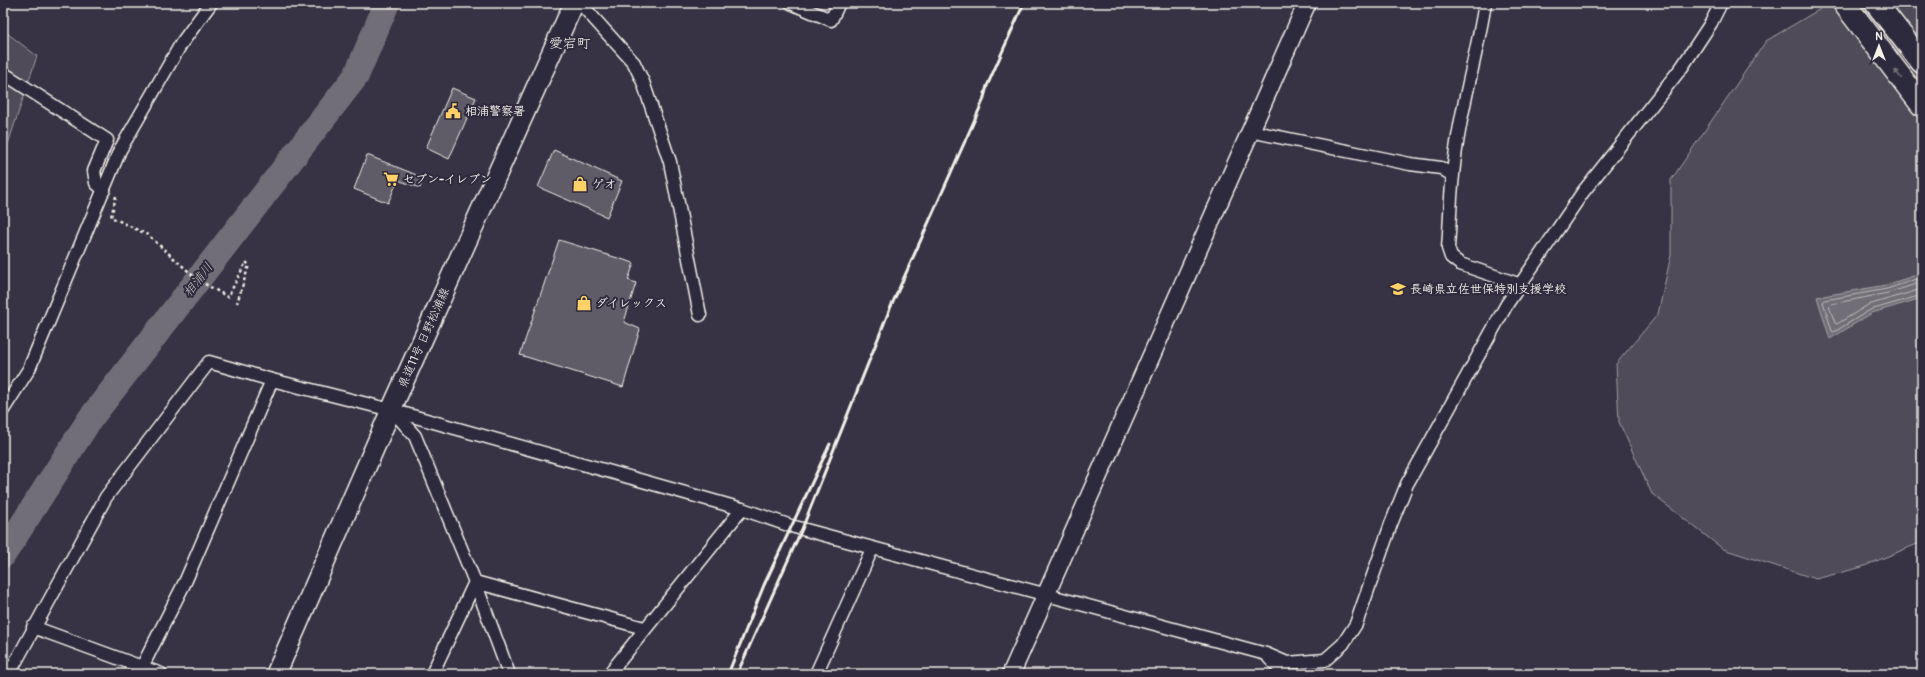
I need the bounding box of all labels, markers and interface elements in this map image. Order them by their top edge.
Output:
north arrow [1859,26,1899,66]
text: N [1875,30,1883,43]
district label: 愛宕町 [549,35,591,52]
one-way arrow [1894,69,1903,80]
public building icon: 相浦警察署 [444,102,462,120]
place label: 相浦警察署 [465,104,525,119]
supermarket icon: セブン-イレブン [382,170,400,188]
place label: セブン-イレブン [403,172,492,187]
shop icon: ゲオ [571,175,589,193]
place label: ゲオ [592,177,616,192]
water label: 相浦川 [180,260,216,300]
school or university icon: 長崎県立佐世保特別支援学校 [1389,280,1407,298]
place label: 長崎県立佐世保特別支援学校 [1410,282,1566,297]
street label: 県道11号 日野松浦線 [395,286,453,390]
shop icon: ダイレックス [575,294,593,312]
place label: ダイレックス [596,296,667,311]

